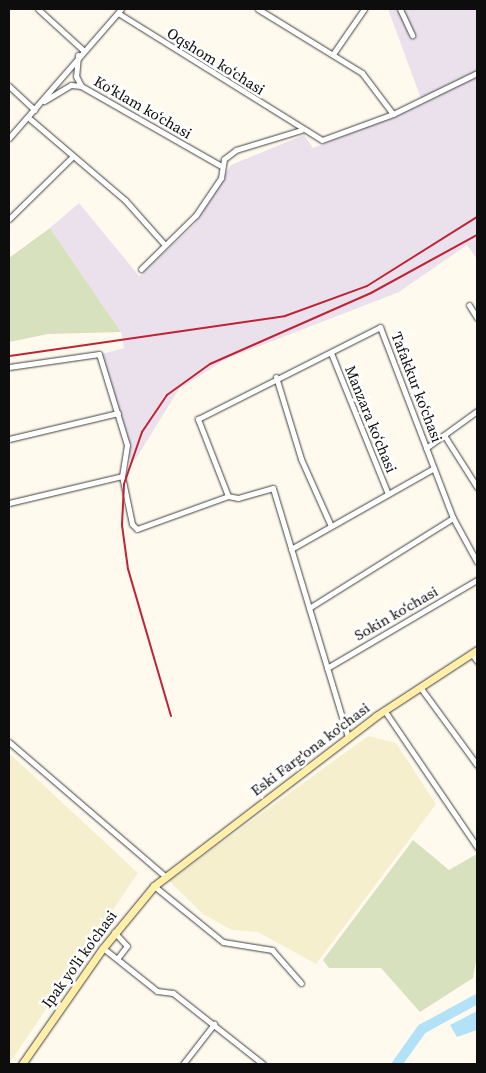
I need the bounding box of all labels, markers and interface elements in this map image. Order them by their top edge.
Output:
street label: Oqshom koʻchasi [164,24,268,98]
street label: Koʻklam koʻchasi [91,72,195,142]
street label: Tafakkur koʻchasi [388,329,446,445]
street label: Manzara koʻchasi [341,363,401,475]
street label: Sokin koʻchasi [351,582,441,644]
street label: Eski Farg'ona ko'chasi [247,698,373,800]
street label: Ipak yo'li ko'chasi [38,907,120,1011]

